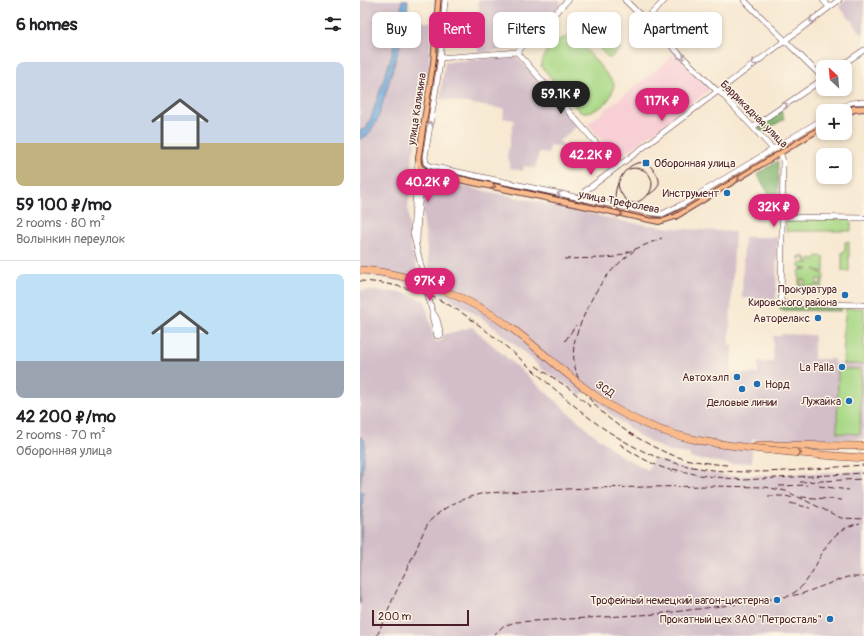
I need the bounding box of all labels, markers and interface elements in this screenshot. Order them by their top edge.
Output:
chip: Buy [372,12,421,48]
chip: Rent [429,12,485,48]
chip: Filters [493,12,559,48]
chip: New [567,12,621,48]
chip: Apartment [629,12,722,48]
icon: filters [322,13,344,35]
text: 6 homes [16,14,77,35]
one-way arrow [809,15,816,22]
one-way arrow [677,52,685,60]
one-way arrow [752,59,759,66]
north arrow [816,60,852,96]
map controls [816,60,852,184]
street label: улица Калинина [405,72,429,147]
street label: Баррикадная улица [718,78,790,150]
pin: 59.1K ₽ [524,81,598,115]
text: 59.1K ₽ [541,86,581,102]
icon: home [144,88,216,160]
pin: 117K ₽ [629,88,695,122]
text: 117K ₽ [644,93,680,109]
one-way arrow [781,102,788,110]
button: + [816,104,852,140]
one-way arrow [425,121,434,128]
pin: 42.2K ₽ [554,142,628,176]
text: 42.2K ₽ [569,147,613,163]
button: − [816,148,852,184]
place label: Оборонная улица [654,157,735,170]
marker: Оборонная улица [641,158,651,168]
pin: 40.2K ₽ [391,169,465,203]
text: 40.2K ₽ [406,174,451,190]
one-way arrow [733,176,740,183]
one-way arrow [489,181,496,189]
place label: Инструмент [662,187,719,200]
street label: улица Трефолева [577,188,660,216]
marker: Инструмент [722,188,732,198]
one-way arrow [557,190,563,198]
text: 59 100 ₽/mo [16,194,112,215]
pin: 32K ₽ [746,194,802,228]
text: 32K ₽ [758,199,790,215]
one-way arrow [616,209,623,217]
text: 2 rooms · 80 m² [16,215,105,231]
text: Волынкин переулок [16,231,125,247]
pin: 97K ₽ [402,268,458,302]
text: 97K ₽ [414,273,446,289]
place label: Прокуратура Кировского района [748,283,837,309]
marker: Прокуратура Кировского района [840,290,850,300]
icon: home [144,300,216,372]
place label: Авторелакс [753,312,810,325]
marker: Авторелакс [813,313,823,323]
place label: La Palla [799,361,834,374]
marker: La Palla [837,362,847,372]
place label: Автохэлп [682,371,729,384]
marker: Автохэлп [732,372,742,382]
street label: ЗСД [593,378,617,400]
place label: Норд [765,378,790,391]
marker: Норд [752,379,762,389]
marker: Деловые линии [737,384,747,394]
place label: Лужайка [800,395,841,408]
place label: Деловые линии [706,396,777,409]
marker: Лужайка [844,396,854,406]
text: 42 200 ₽/mo [16,406,116,427]
text: 2 rooms · 70 m² [16,427,106,443]
text: Оборонная улица [16,443,112,459]
one-way arrow [796,449,802,458]
place label: Трофейный немецкий вагон-цистерна [590,594,769,607]
marker: Трофейный немецкий вагон-цистерна [772,595,782,605]
scale bar [372,608,469,627]
text: 200 m [378,610,411,623]
place label: Прокатный цех ЗАО "Петросталь" [660,613,822,626]
marker: Прокатный цех ЗАО "Петросталь" [825,614,835,624]

